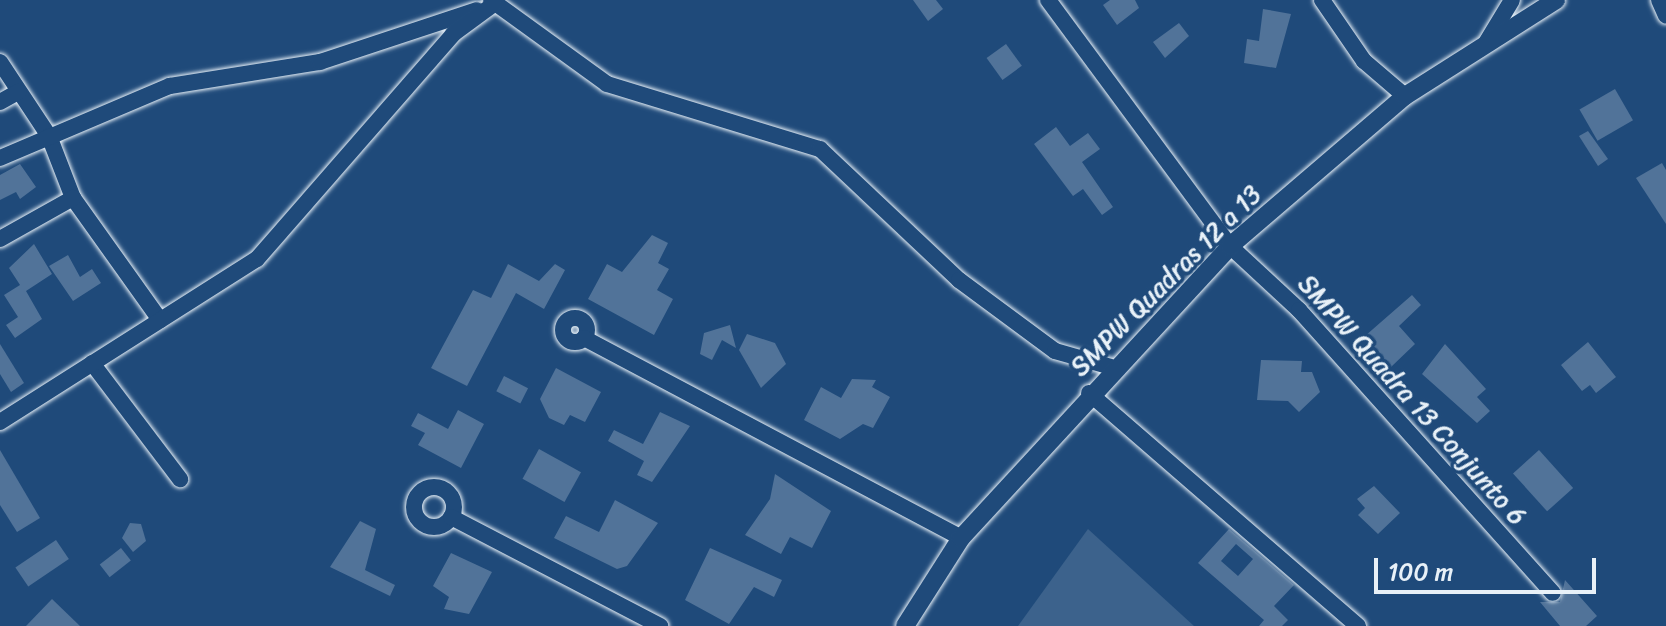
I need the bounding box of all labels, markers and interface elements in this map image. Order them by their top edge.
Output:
street label: SMPW Quadras 12 a 13 [1064,179,1268,383]
street label: SMPW Quadra 13 Conjunto 6 [1291,268,1533,532]
scale bar [1378,542,1600,592]
text: 100 m [1388,551,1453,593]

